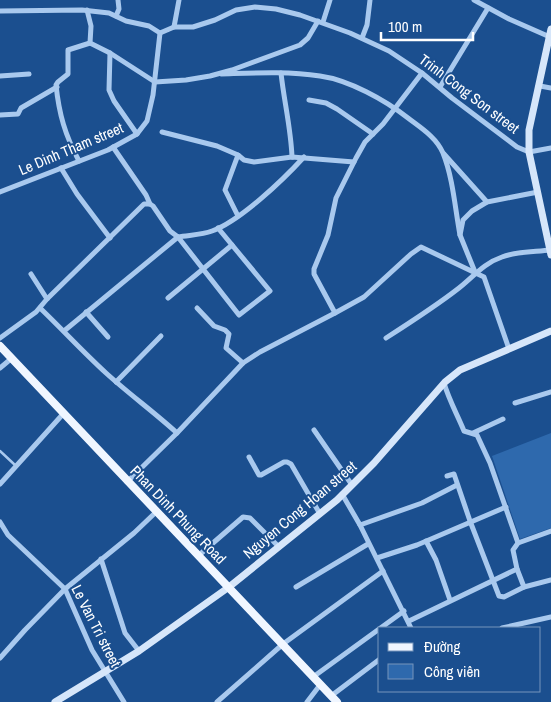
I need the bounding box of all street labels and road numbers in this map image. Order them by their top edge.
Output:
street label: Trinh Cong Son street [415,49,524,139]
street label: Le Dinh Tham street [15,117,127,180]
street label: Nguyen Cong Hoan street [238,455,361,563]
street label: Phan Dinh Phung Road [126,461,231,569]
street label: Le Van Tri street [67,581,127,671]

